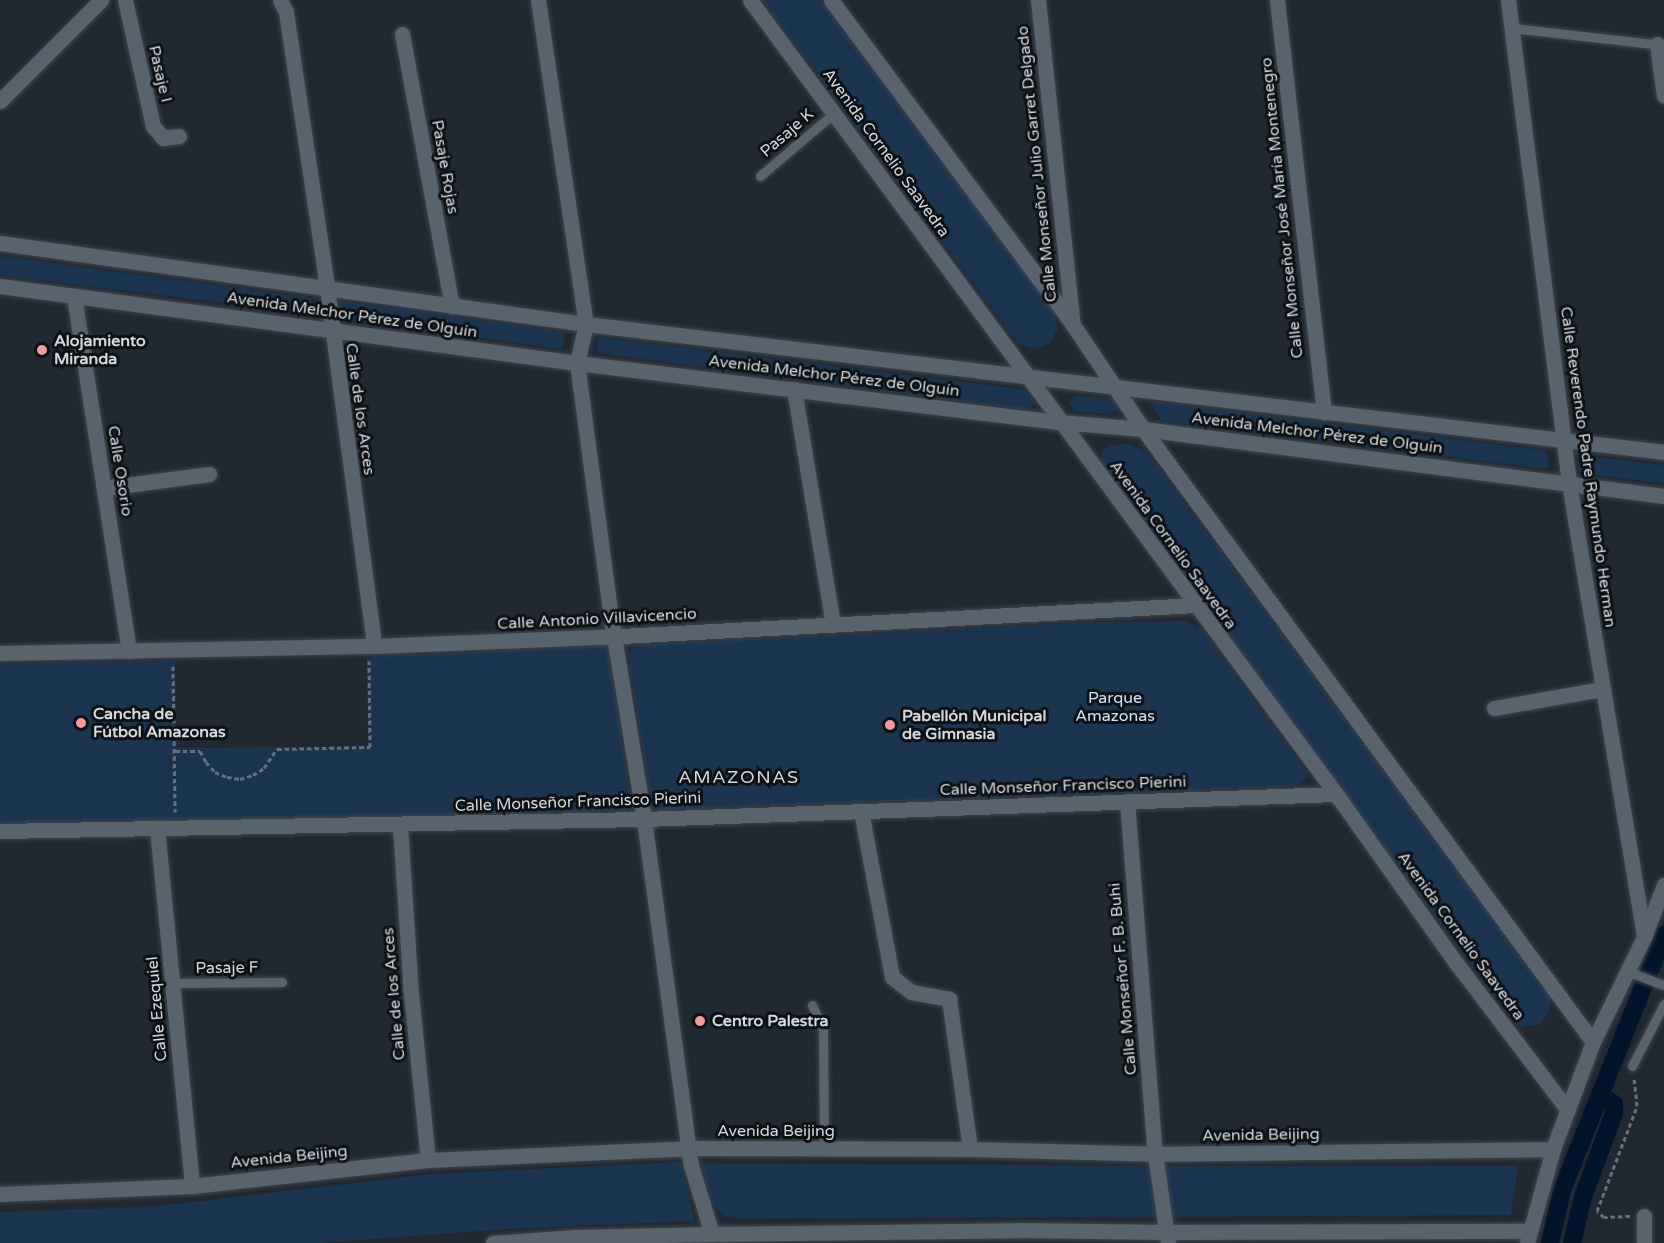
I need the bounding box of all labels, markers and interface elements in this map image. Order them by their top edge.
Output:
street label: Calle Monseñor Julio Garret Delgado [1013,25,1061,303]
street label: Pasaje I [144,44,176,104]
street label: Calle Monseñor José María Montenegro [1257,57,1307,359]
street label: Avenida Cornelio Saavedra [818,65,954,241]
street label: Pasaje K [757,105,817,161]
street label: Pasaje Rojas [427,118,463,216]
street label: Avenida Melchor Pérez de Olguín [226,288,478,342]
street label: Calle Reverendo Padre Raymundo Herman [1556,305,1620,629]
place label: Alojamiento Miranda [54,331,146,369]
street label: Calle de los Arces [341,342,379,476]
marker: Alojamiento Miranda [35,343,49,357]
street label: Avenida Melchor Pérez de Olguín [707,351,961,401]
street label: Avenida Melchor Pérez de Olguín [1190,408,1444,458]
street label: Calle Osorio [103,424,137,518]
street label: Avenida Cornelio Saavedra [1105,457,1241,633]
street label: Calle Antonio Villavicencio [497,604,697,634]
park label: Parque Amazonas [1075,688,1155,726]
place label: Cancha de Fútbol Amazonas [93,704,226,742]
place label: Pabellón Municipal de Gimnasia [902,706,1046,744]
marker: Cancha de Fútbol Amazonas [74,716,88,730]
marker: Pabellón Municipal de Gimnasia [883,718,897,732]
district label: AMAZONAS [678,766,800,788]
street label: Calle Monseñor Francisco Pierini [939,772,1187,800]
street label: Calle Monseñor Francisco Pierini [454,788,702,816]
street label: Avenida Cornelio Saavedra [1393,848,1529,1024]
street label: Calle Monseñor F. B. Buhi [1105,882,1141,1076]
street label: Calle de los Arces [379,927,409,1061]
street label: Calle Ezequiel [143,956,171,1062]
street label: Pasaje F [195,958,259,978]
place label: Centro Palestra [712,1011,829,1031]
marker: Centro Palestra [693,1014,707,1028]
street label: Avenida Beijing [717,1121,835,1141]
street label: Avenida Beijing [1202,1124,1320,1146]
street label: Avenida Beijing [229,1141,349,1173]

